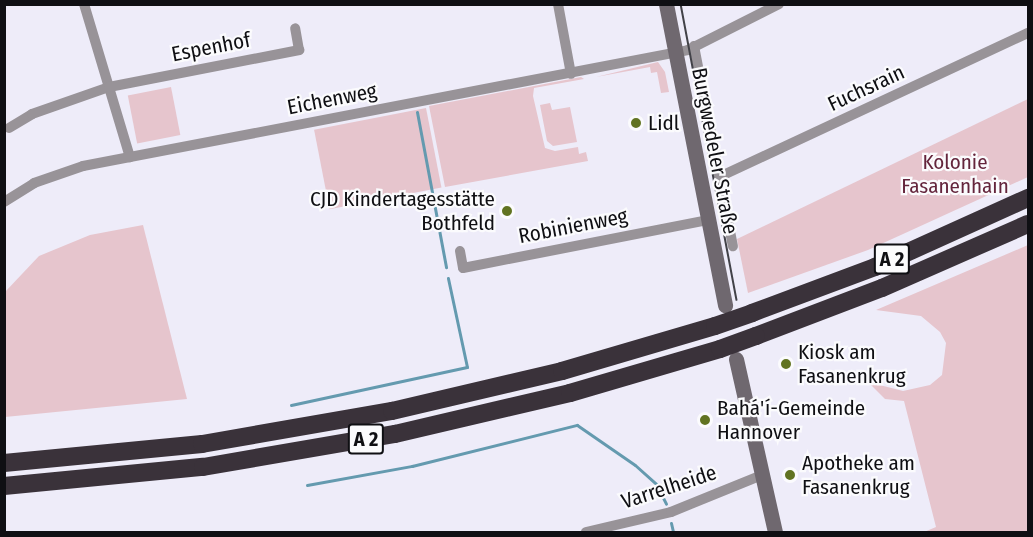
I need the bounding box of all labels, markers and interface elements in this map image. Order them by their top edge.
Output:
street label: Espenhof [169,27,253,67]
street label: Fuchsrain [824,59,908,117]
street label: Burgwedeler Straße [687,66,743,236]
street label: Eichenweg [285,78,379,120]
place label: Lidl [648,110,679,136]
marker: Lidl [629,116,643,130]
park label: Kolonie Fasanenhain [901,149,1009,199]
place label: CJD Kindertagesstätte Bothfeld [310,186,495,236]
street label: Robinienweg [516,203,630,249]
marker: CJD Kindertagesstätte Bothfeld [500,204,514,218]
road number: A 2 [872,242,912,276]
place label: Kiosk am Fasanenkrug [798,339,906,389]
marker: Kiosk am Fasanenkrug [779,357,793,371]
place label: Bahá'í-Gemeinde Hannover [717,395,865,445]
marker: Bahá'í-Gemeinde Hannover [698,413,712,427]
road number: A 2 [346,422,386,456]
place label: Apotheke am Fasanenkrug [802,450,915,500]
street label: Varrelheide [618,460,720,514]
marker: Apotheke am Fasanenkrug [783,468,797,482]

